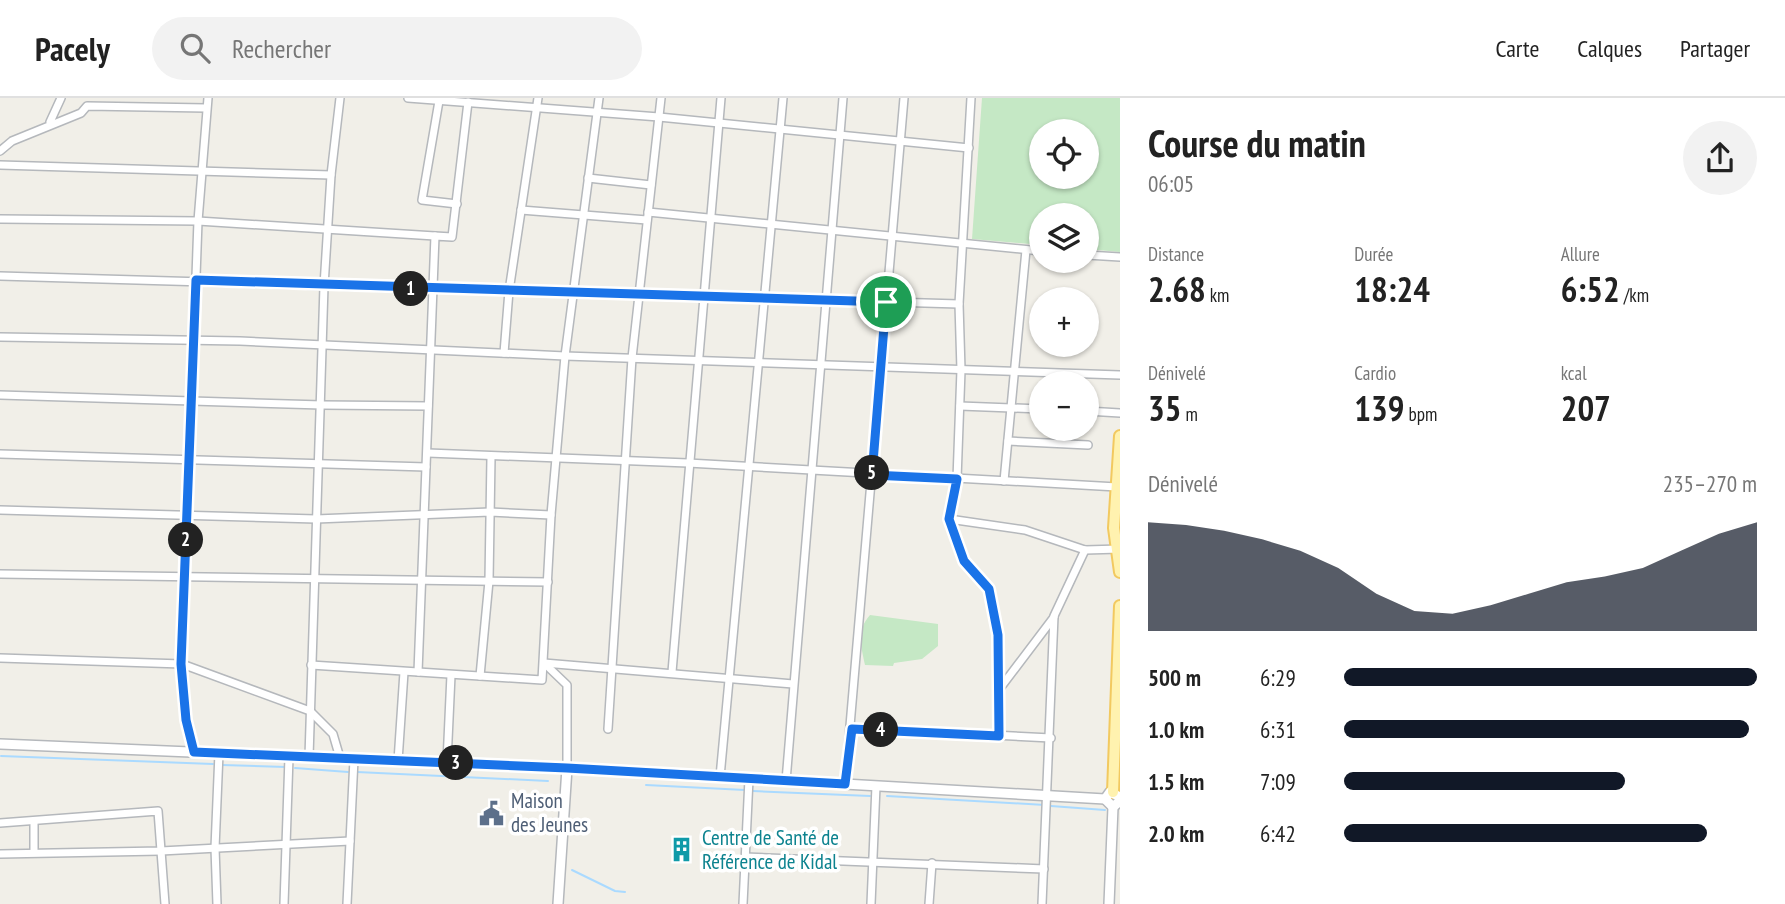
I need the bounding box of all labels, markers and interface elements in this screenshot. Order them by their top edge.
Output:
search box [152,17,642,80]
text: Pacely [35,27,110,70]
icon: search [176,29,214,67]
text: Rechercher [232,32,331,65]
text: Carte [1496,33,1539,64]
text: Calques [1577,33,1642,64]
text: Partager [1680,33,1750,64]
text: Course du matin [1148,118,1366,167]
map controls [1029,119,1099,441]
button: locate [1029,119,1099,189]
button: share [1683,121,1757,195]
text: 06:05 [1148,169,1194,198]
button: layers [1029,203,1099,273]
text: Distance [1148,242,1204,266]
text: Durée [1354,242,1393,266]
text: Allure [1561,242,1600,266]
text: 2.68 [1148,266,1206,312]
text: 18:24 [1354,266,1430,312]
text: 6:52 [1561,266,1620,312]
pin: 1 [394,272,428,306]
pin [856,272,916,332]
text: 1 [406,276,415,300]
icon: arrive [867,283,905,321]
text: km [1206,283,1229,307]
text: /km [1620,283,1649,307]
button: + [1029,287,1099,357]
text: Dénivelé [1148,361,1206,385]
text: Cardio [1354,361,1396,385]
text: kcal [1561,361,1587,385]
button: − [1029,371,1099,441]
text: 35 [1148,385,1181,431]
text: 139 [1354,385,1405,431]
text: 207 [1561,385,1611,431]
text: m [1181,402,1198,426]
text: bpm [1405,402,1437,426]
pin: 5 [854,456,890,490]
text: 5 [867,460,876,484]
text: Dénivelé [1148,469,1218,498]
text: 235–270 m [1663,469,1757,498]
pin: 2 [168,522,204,558]
text: 2 [181,527,190,551]
text: 500 m [1148,663,1201,692]
text: 6:29 [1260,663,1296,692]
pin: 4 [864,712,898,748]
text: 1.0 km [1148,715,1204,744]
text: 6:31 [1260,715,1296,744]
text: 4 [876,717,885,741]
pin: 3 [438,746,474,780]
text: 3 [451,750,460,774]
text: 1.5 km [1148,767,1204,796]
text: 7:09 [1260,767,1296,796]
place label: Maison des Jeunes [511,787,588,838]
public building icon: Maison des Jeunes [477,799,505,827]
text: 2.0 km [1148,819,1204,848]
text: 6:42 [1260,819,1296,848]
place label: Centre de Santé de Référence de Kidal [702,824,839,875]
building icon: Centre de Santé de Référence de Kidal [668,836,696,864]

